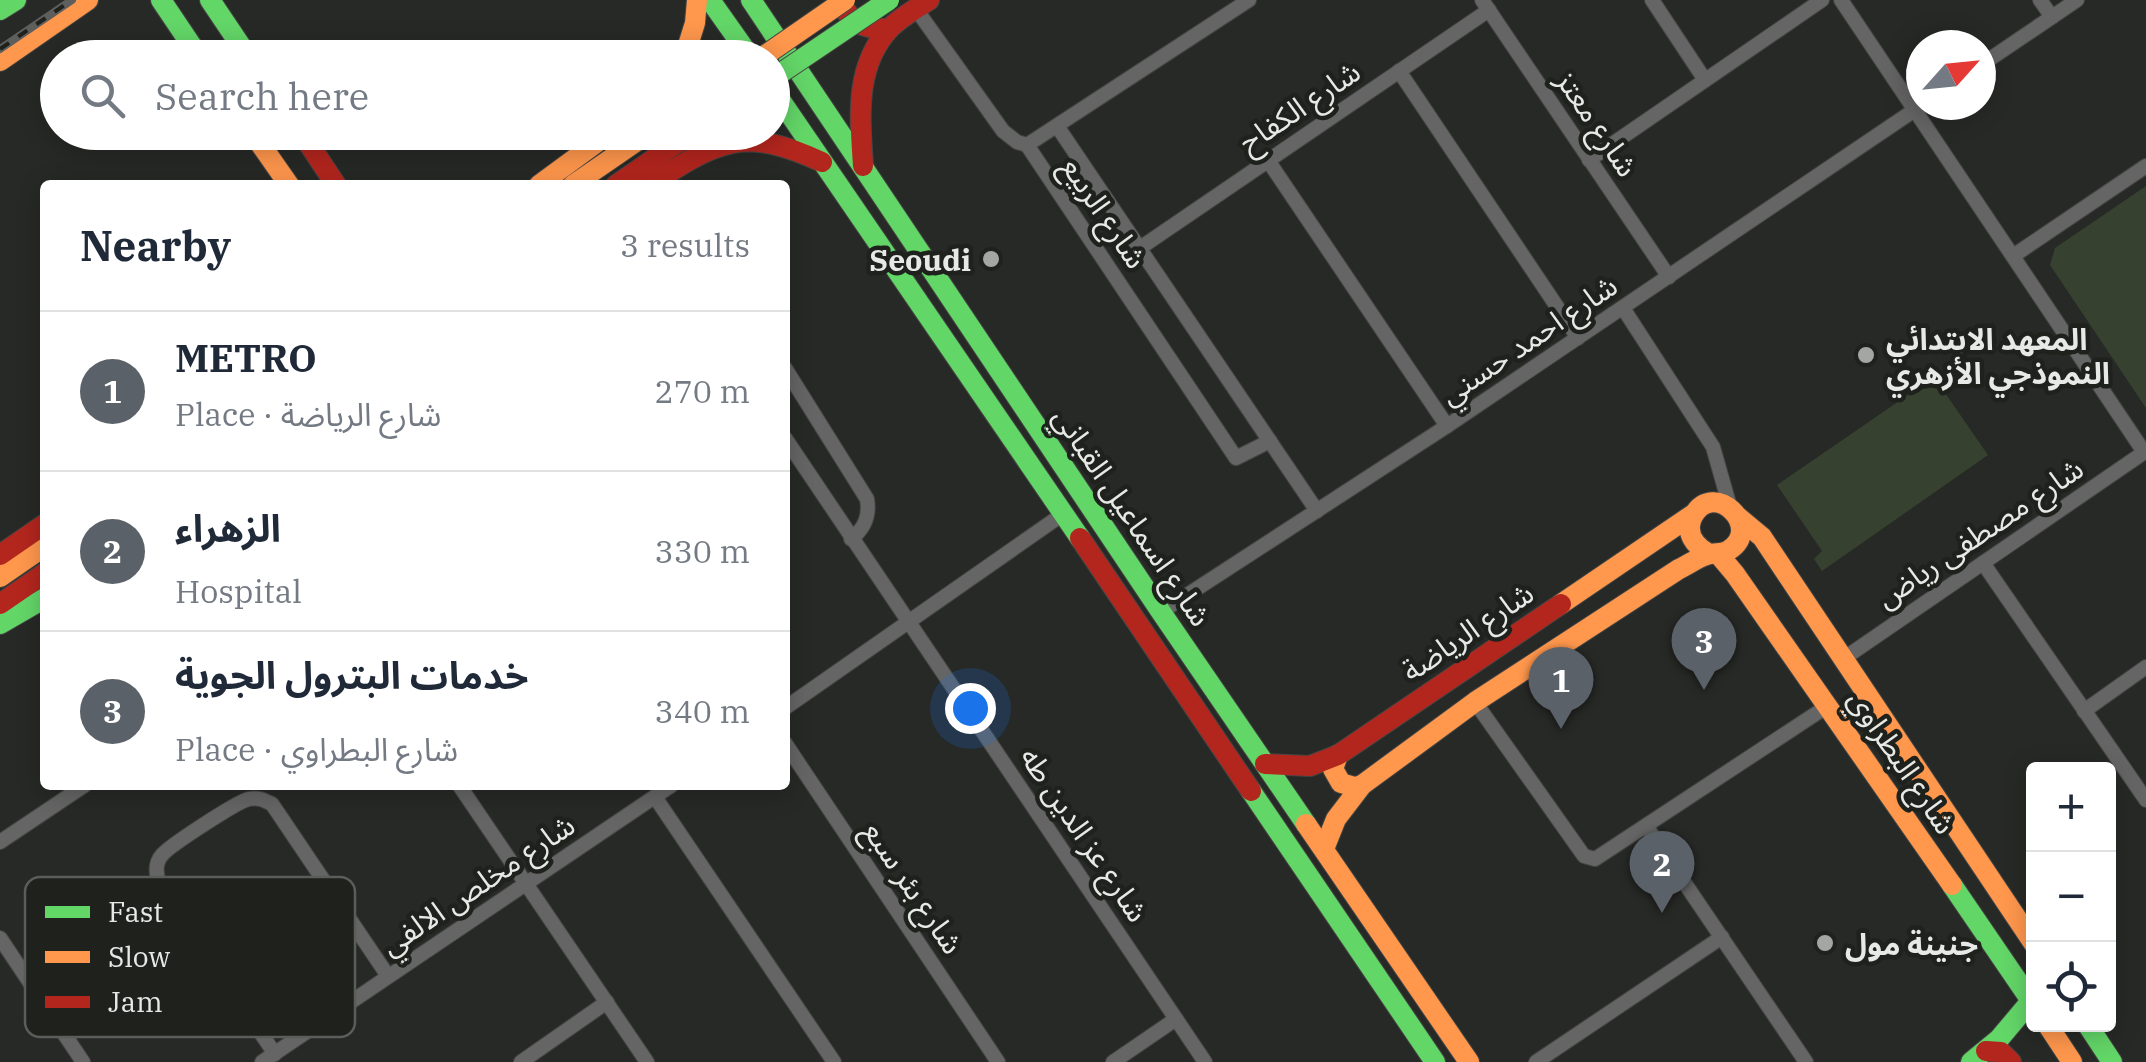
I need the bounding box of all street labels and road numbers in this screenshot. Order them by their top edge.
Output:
street label: شارع الكفاح [1231,51,1370,164]
street label: شارع معتز [1544,62,1648,186]
street label: شارع الربيع [1050,149,1157,278]
street label: شارع احمد حسني [1432,265,1627,417]
street label: شارع اسماعيل القباني [1041,399,1221,636]
street label: شارع مصطفى رياض [1868,448,2092,619]
street label: شارع الرياضة [1394,573,1543,693]
street label: شارع البطراوي [1836,681,1966,844]
street label: شارع عز الدين طه [1009,739,1158,931]
street label: شارع مخلص الالفي [372,805,584,968]
street label: شارع بئر سبع [852,813,973,963]

